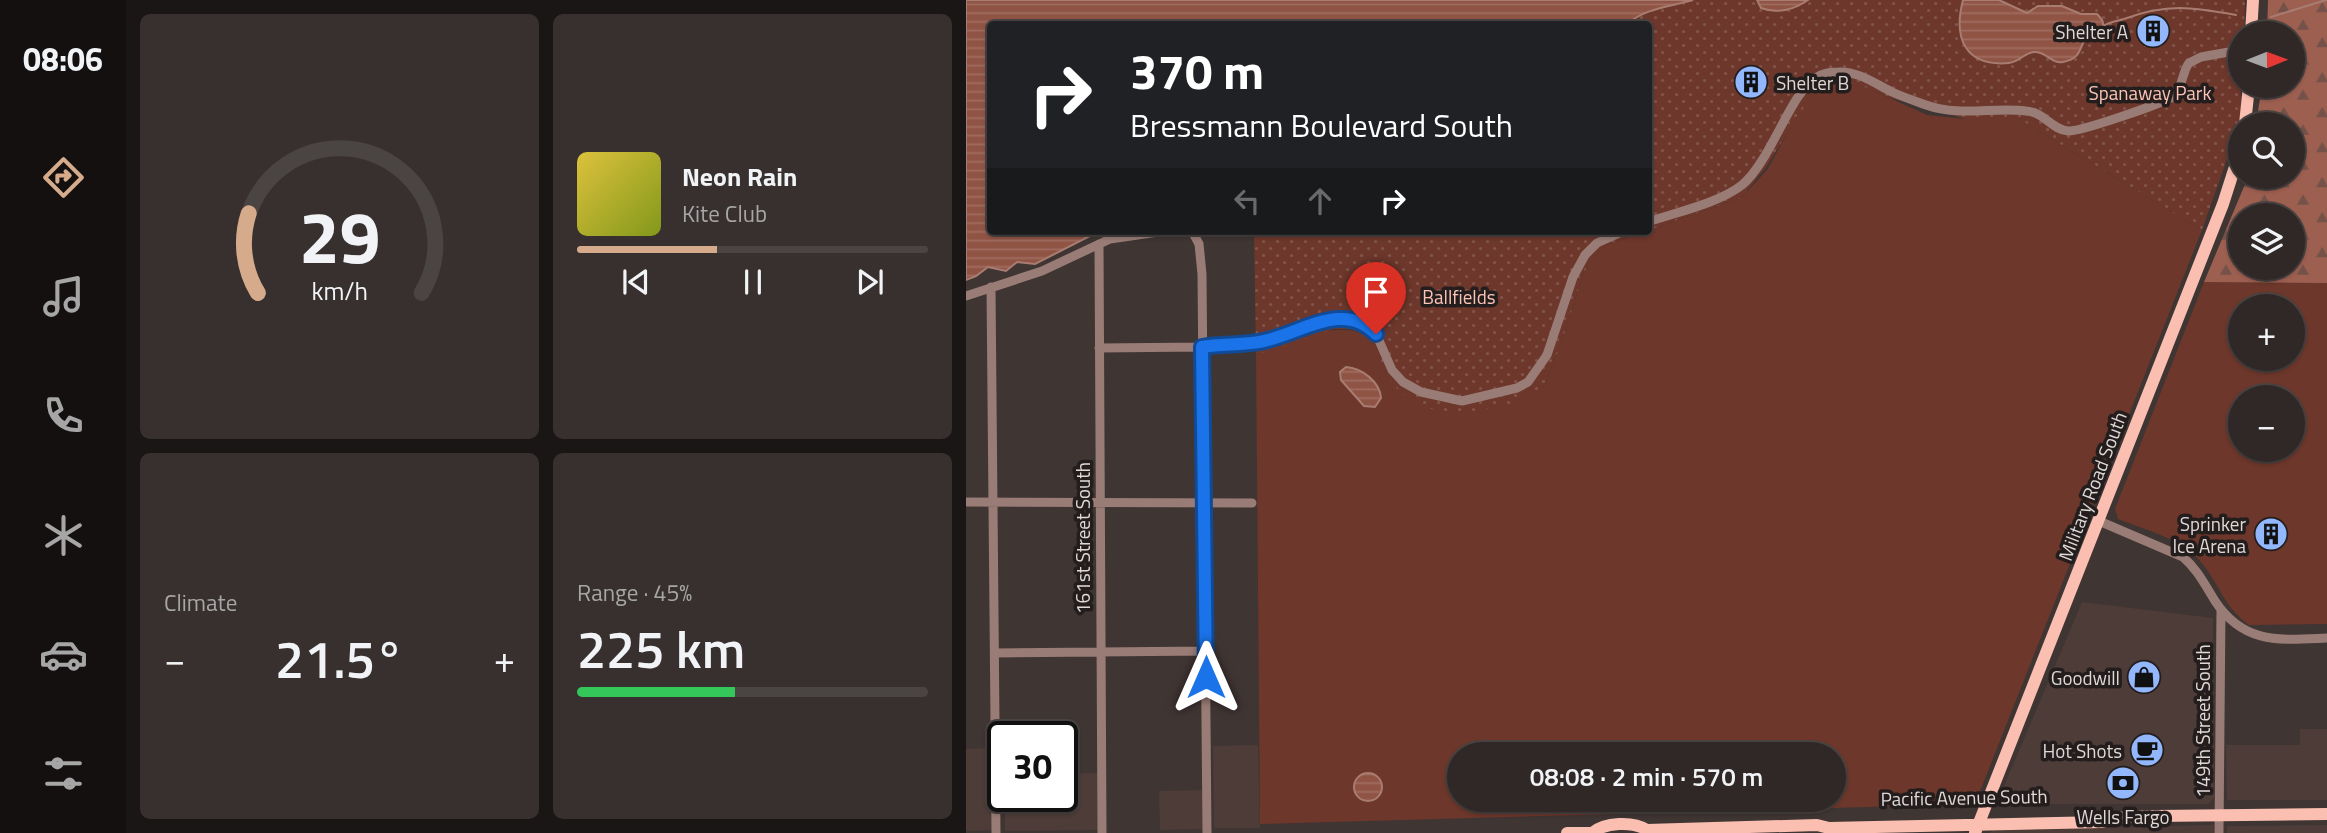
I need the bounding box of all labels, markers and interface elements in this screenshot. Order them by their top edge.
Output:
building icon: Shelter A [2134,12,2172,50]
place label: Shelter A [2055,17,2128,46]
north arrow [2228,21,2305,98]
map controls [2228,21,2305,462]
text: 370 m [1130,33,1264,108]
text: 08:06 [23,35,103,83]
icon: right [1015,49,1106,140]
building icon: Shelter B [1732,63,1770,101]
place label: Shelter B [1776,68,1849,97]
park label: Spanaway Park [2088,78,2212,107]
text: Bressmann Boulevard South [1130,101,1513,149]
button: search [2228,112,2305,189]
icon: directions [39,153,88,202]
text: Neon Rain [682,157,797,196]
text: 29 [299,181,380,291]
icon: left [1228,182,1266,220]
icon: ahead [1301,182,1339,220]
icon: right [1374,182,1412,220]
text: Kite Club [682,196,767,231]
button: layers [2228,203,2305,280]
pin [1346,262,1406,334]
icon: previous [617,263,655,301]
icon: pause [734,263,772,301]
icon: next [851,263,889,301]
icon: music [39,272,88,321]
text: km/h [311,272,368,310]
icon: arrive [1357,273,1395,311]
park label: Ballfields [1422,282,1496,311]
button: + [2228,294,2305,371]
button: − [2228,385,2305,462]
icon: phone [39,391,88,440]
street label: Military Road South [2050,407,2134,565]
street label: 161st Street South [1068,462,1097,614]
place label: Sprinker Ice Arena [2172,509,2246,560]
icon: climate [39,511,88,560]
building icon: Sprinker Ice Arena [2252,515,2290,553]
text: Range · 45% [577,575,692,610]
text: Climate [164,585,237,620]
text: 225 km [577,609,745,688]
text: 21.5° [275,619,404,698]
icon: car [39,630,88,679]
text: − [164,630,185,688]
text: + [494,630,515,688]
position arrow [1169,640,1243,714]
street label: 149th Street South [2188,644,2217,798]
shop icon: Goodwill [2125,658,2163,696]
place label: Goodwill [2051,663,2120,692]
speed limit sign: 30 [987,721,1078,812]
cafe icon: Hot Shots [2128,731,2166,769]
place label: Hot Shots [2043,736,2122,765]
icon: filters [39,749,88,798]
text: 08:08 · 2 min · 570 m [1530,757,1763,796]
bank icon: Wells Fargo [2104,764,2142,802]
street label: Pacific Avenue South [1880,781,2048,813]
place label: Wells Fargo [2077,802,2169,831]

